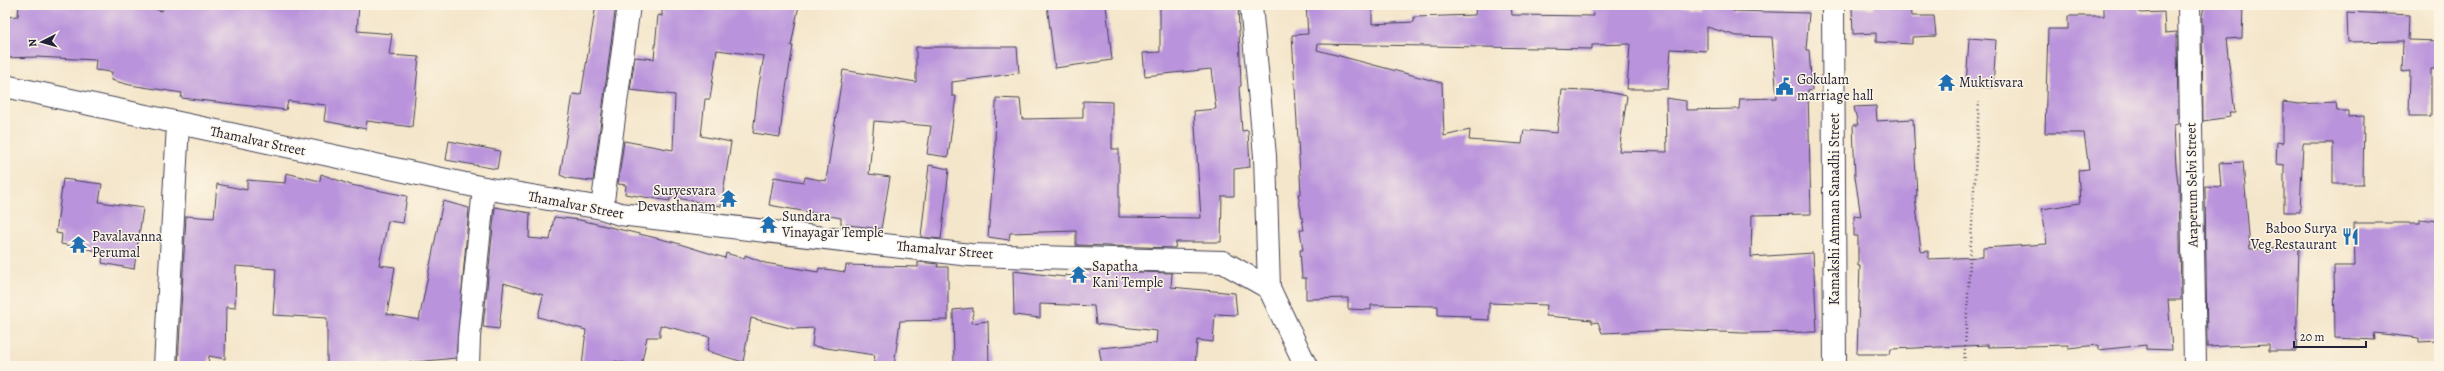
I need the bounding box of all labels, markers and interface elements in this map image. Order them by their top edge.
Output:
north arrow [22,22,62,62]
text: N [25,38,40,48]
place label: Gokulam marriage hall [1797,70,1874,105]
temple icon: Muktisvara [1936,72,1956,92]
place label: Muktisvara [1959,73,2024,92]
public building icon: Gokulam marriage hall [1774,77,1794,97]
street label: Kamakshi Amman Sanadhi Street [1825,112,1844,305]
street label: Thamalvar Street [209,122,308,160]
street label: Araperum Selvi Street [2181,122,2203,249]
place label: Suryesvara Devasthanam [637,181,716,216]
street label: Thamalvar Street [527,186,626,224]
temple icon: Suryesvara Devasthanam [719,188,739,208]
place label: Sundara Vinayagar Temple [781,207,884,242]
temple icon: Sundara Vinayagar Temple [759,214,779,234]
place label: Baboo Surya Veg Restaurant [2250,219,2337,254]
restaurant icon: Baboo Surya Veg Restaurant [2340,226,2360,246]
place label: Pavalavanna Perumal [92,227,163,262]
temple icon: Pavalavanna Perumal [69,234,89,254]
street label: Thamalvar Street [896,236,995,264]
place label: Sapatha Kani Temple [1092,257,1163,292]
temple icon: Sapatha Kani Temple [1069,264,1089,284]
scale bar [2294,323,2366,349]
text: 20 m [2300,329,2324,345]

